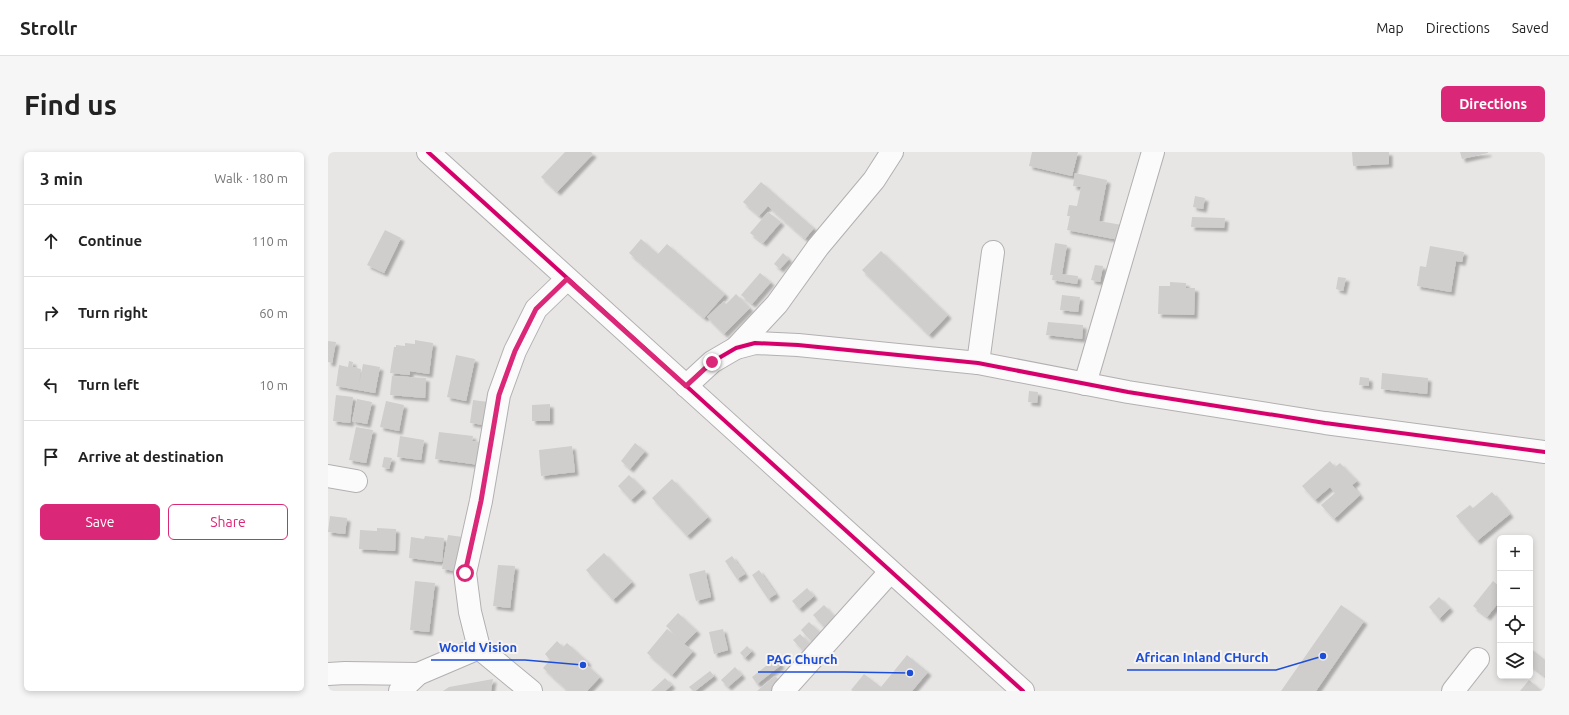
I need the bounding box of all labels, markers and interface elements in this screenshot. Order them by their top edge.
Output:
text: Strollr [20,17,77,39]
text: Map [1376,20,1404,36]
text: Directions [1426,20,1490,36]
text: Saved [1512,20,1549,36]
button: Directions [1441,86,1545,122]
text: Find us [24,89,117,120]
text: 3 min [40,169,83,188]
text: Walk · 180 m [214,171,288,185]
icon: ahead [40,230,62,252]
text: Continue [78,232,142,249]
text: 110 m [252,234,288,248]
icon: right [40,302,62,324]
text: Turn right [78,304,148,321]
text: 60 m [259,306,288,320]
route end [703,353,721,371]
icon: left [40,374,62,396]
text: Turn left [78,376,139,393]
text: 10 m [259,378,288,392]
icon: arrive [40,446,62,468]
text: Arrive at destination [78,448,224,465]
button: Save [40,504,160,540]
button: Share [168,504,288,540]
map controls [1497,535,1533,679]
button: + [1497,535,1533,571]
route start [456,564,474,582]
button: − [1497,571,1533,607]
button: locate [1497,607,1533,643]
callout: World Vision [431,635,525,660]
text: World Vision [439,640,517,654]
button: layers [1497,643,1533,679]
callout: African Inland CHurch [1127,645,1276,670]
callout: PAG Church [758,647,845,672]
text: African Inland CHurch [1135,650,1269,664]
text: PAG Church [766,652,838,666]

